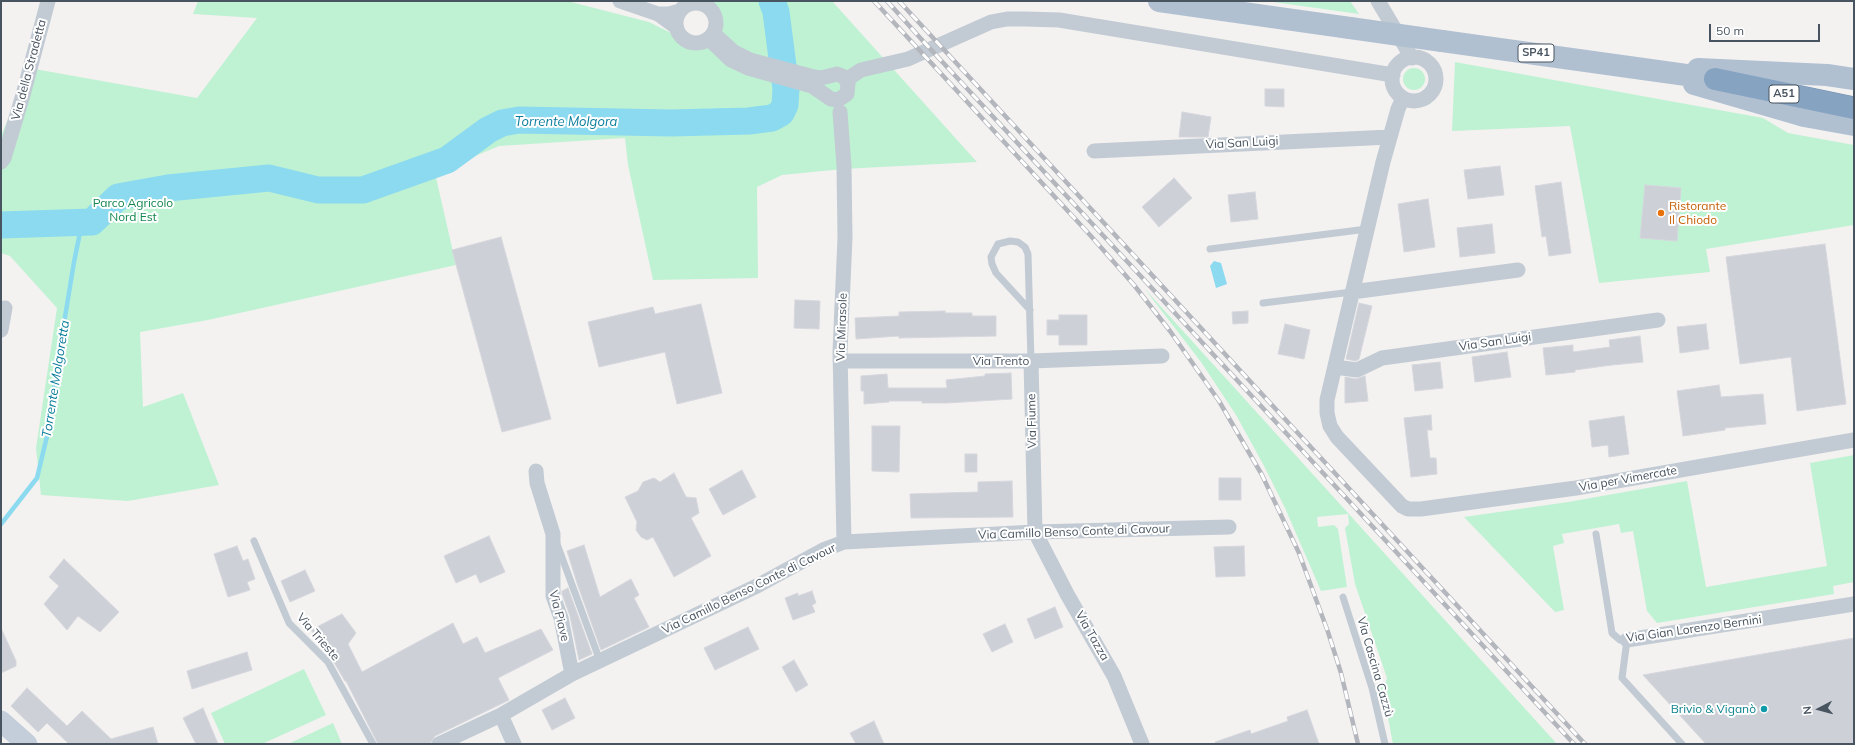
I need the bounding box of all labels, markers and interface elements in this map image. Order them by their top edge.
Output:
scale bar [1711,16,1822,42]
street label: Via della Stradetta [9,18,49,122]
text: 50 m [1716,23,1744,38]
road number: SP41 [1518,44,1554,62]
road number: A51 [1769,85,1799,103]
water label: Torrente Molgora [515,114,617,130]
street label: Via San Luigi [1205,134,1279,152]
park label: Parco Agricolo Nord Est [93,196,173,224]
place label: Ristorante Il Chiodo [1669,199,1726,227]
marker: Ristorante Il Chiodo [1656,208,1666,218]
street label: Via Mirasole [834,293,850,361]
water label: Torrente Molgoretta [39,319,73,439]
street label: Via San Luigi [1458,330,1532,354]
street label: Via Trento [973,354,1029,368]
street label: Via Fiume [1024,393,1040,449]
street label: Via per Vimercate [1578,463,1678,495]
street label: Via Camillo Benso Conte di Cavour [978,521,1170,543]
street label: Via Camillo Benso Conte di Cavour [660,541,838,637]
street label: Via Piave [546,589,572,643]
street label: Via Tazza [1072,609,1112,663]
street label: Via Trieste [293,610,343,664]
street label: Via Gian Lorenzo Bernini [1625,612,1763,646]
street label: Via Cascina Cazzù [1354,615,1396,719]
north arrow [1799,689,1839,729]
place label: Brivio & Viganò [1671,702,1756,716]
marker: Brivio & Viganò [1759,704,1769,714]
text: N [1800,705,1814,715]

